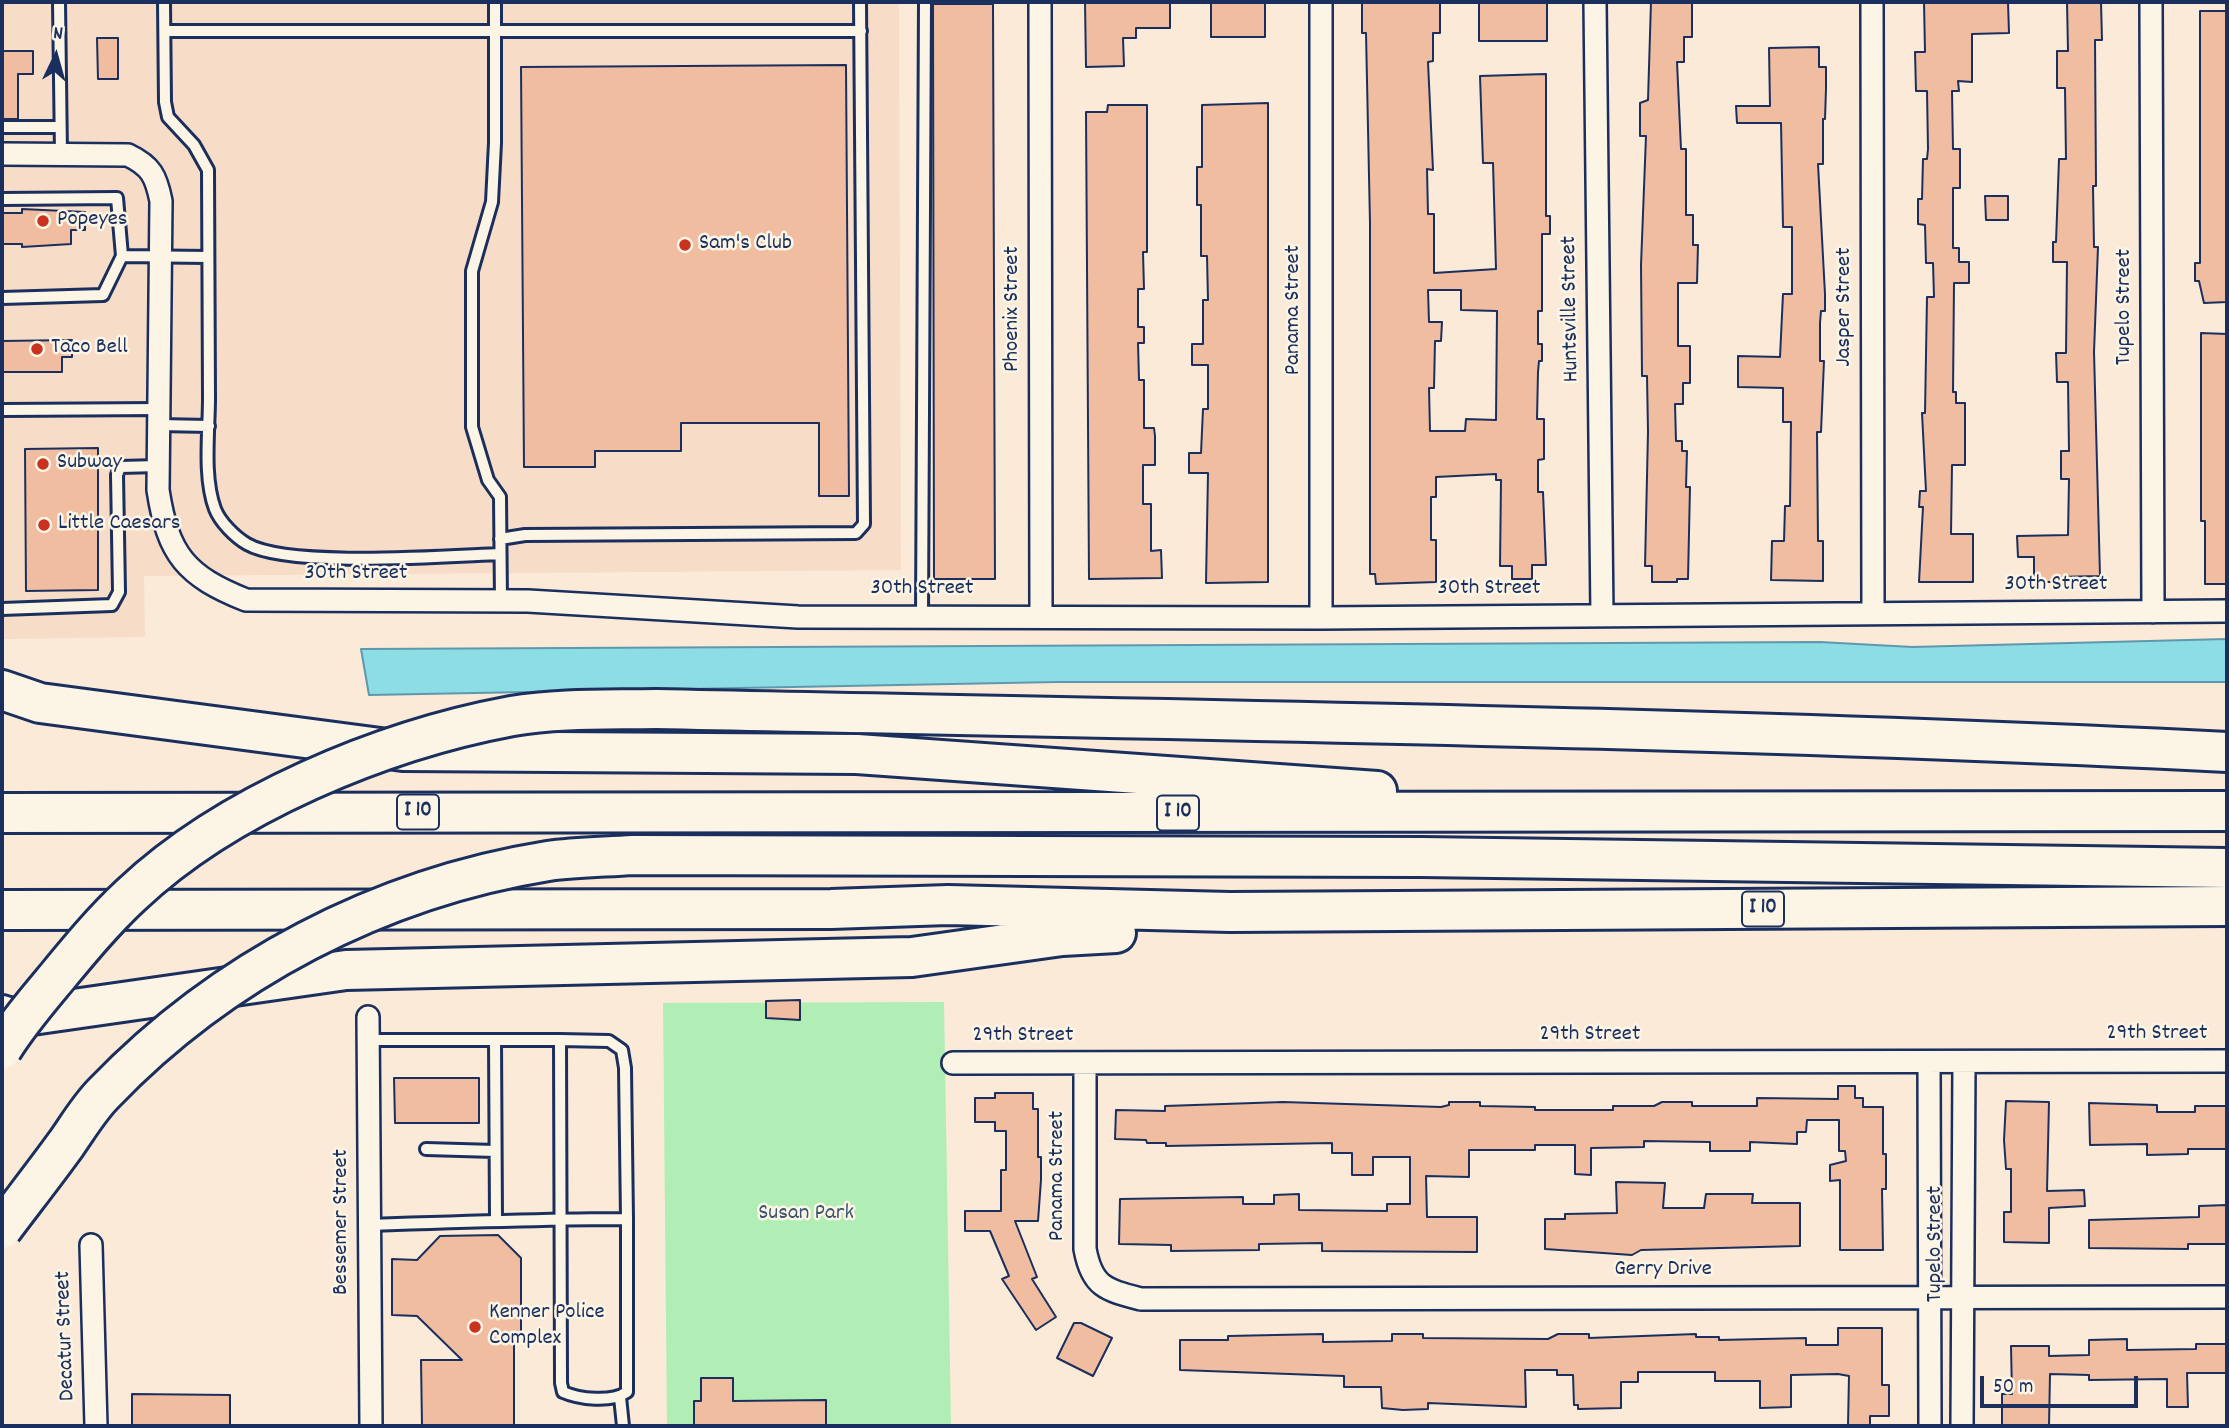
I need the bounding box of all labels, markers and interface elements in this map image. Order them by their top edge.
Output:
north arrow [21,21,91,91]
text: N [52,21,64,48]
place label: Popeyes [57,207,128,235]
marker: Popeyes [35,213,51,229]
place label: Sam's Club [699,231,792,259]
street label: Huntsville Street [1557,236,1587,382]
marker: Sam's Club [677,237,693,253]
street label: Panama Street [1281,245,1309,375]
street label: Phoenix Street [1000,246,1028,372]
street label: Jasper Street [1832,247,1860,367]
street label: Tupelo Street [2112,249,2140,365]
place label: Taco Bell [51,335,128,363]
marker: Taco Bell [29,341,45,357]
place label: Subway [57,450,122,478]
marker: Subway [35,456,51,472]
place label: Little Caesars [58,511,180,539]
marker: Little Caesars [36,517,52,533]
street label: 30th Street [305,561,407,589]
street label: 30th Street [2005,572,2107,600]
street label: 30th Street [871,576,973,604]
street label: 30th Street [1438,576,1540,604]
road number: I 10 [397,794,439,830]
road number: I 10 [1157,796,1199,830]
road number: I 10 [1742,892,1784,926]
street label: 29th Street [2107,1021,2207,1049]
street label: 29th Street [1540,1022,1640,1050]
street label: 29th Street [973,1023,1073,1051]
street label: Panama Street [1045,1111,1073,1241]
street label: Bessemer Street [329,1149,357,1295]
street label: Tupelo Street [1923,1186,1951,1302]
park label: Susan Park [758,1201,854,1229]
street label: Gerry Drive [1614,1257,1712,1285]
street label: Decatur Street [51,1271,83,1401]
place label: Kenner Police Complex [489,1300,605,1354]
marker: Kenner Police Complex [467,1319,483,1335]
scale bar [1984,1362,2142,1406]
text: 50 m [1993,1373,2033,1403]

